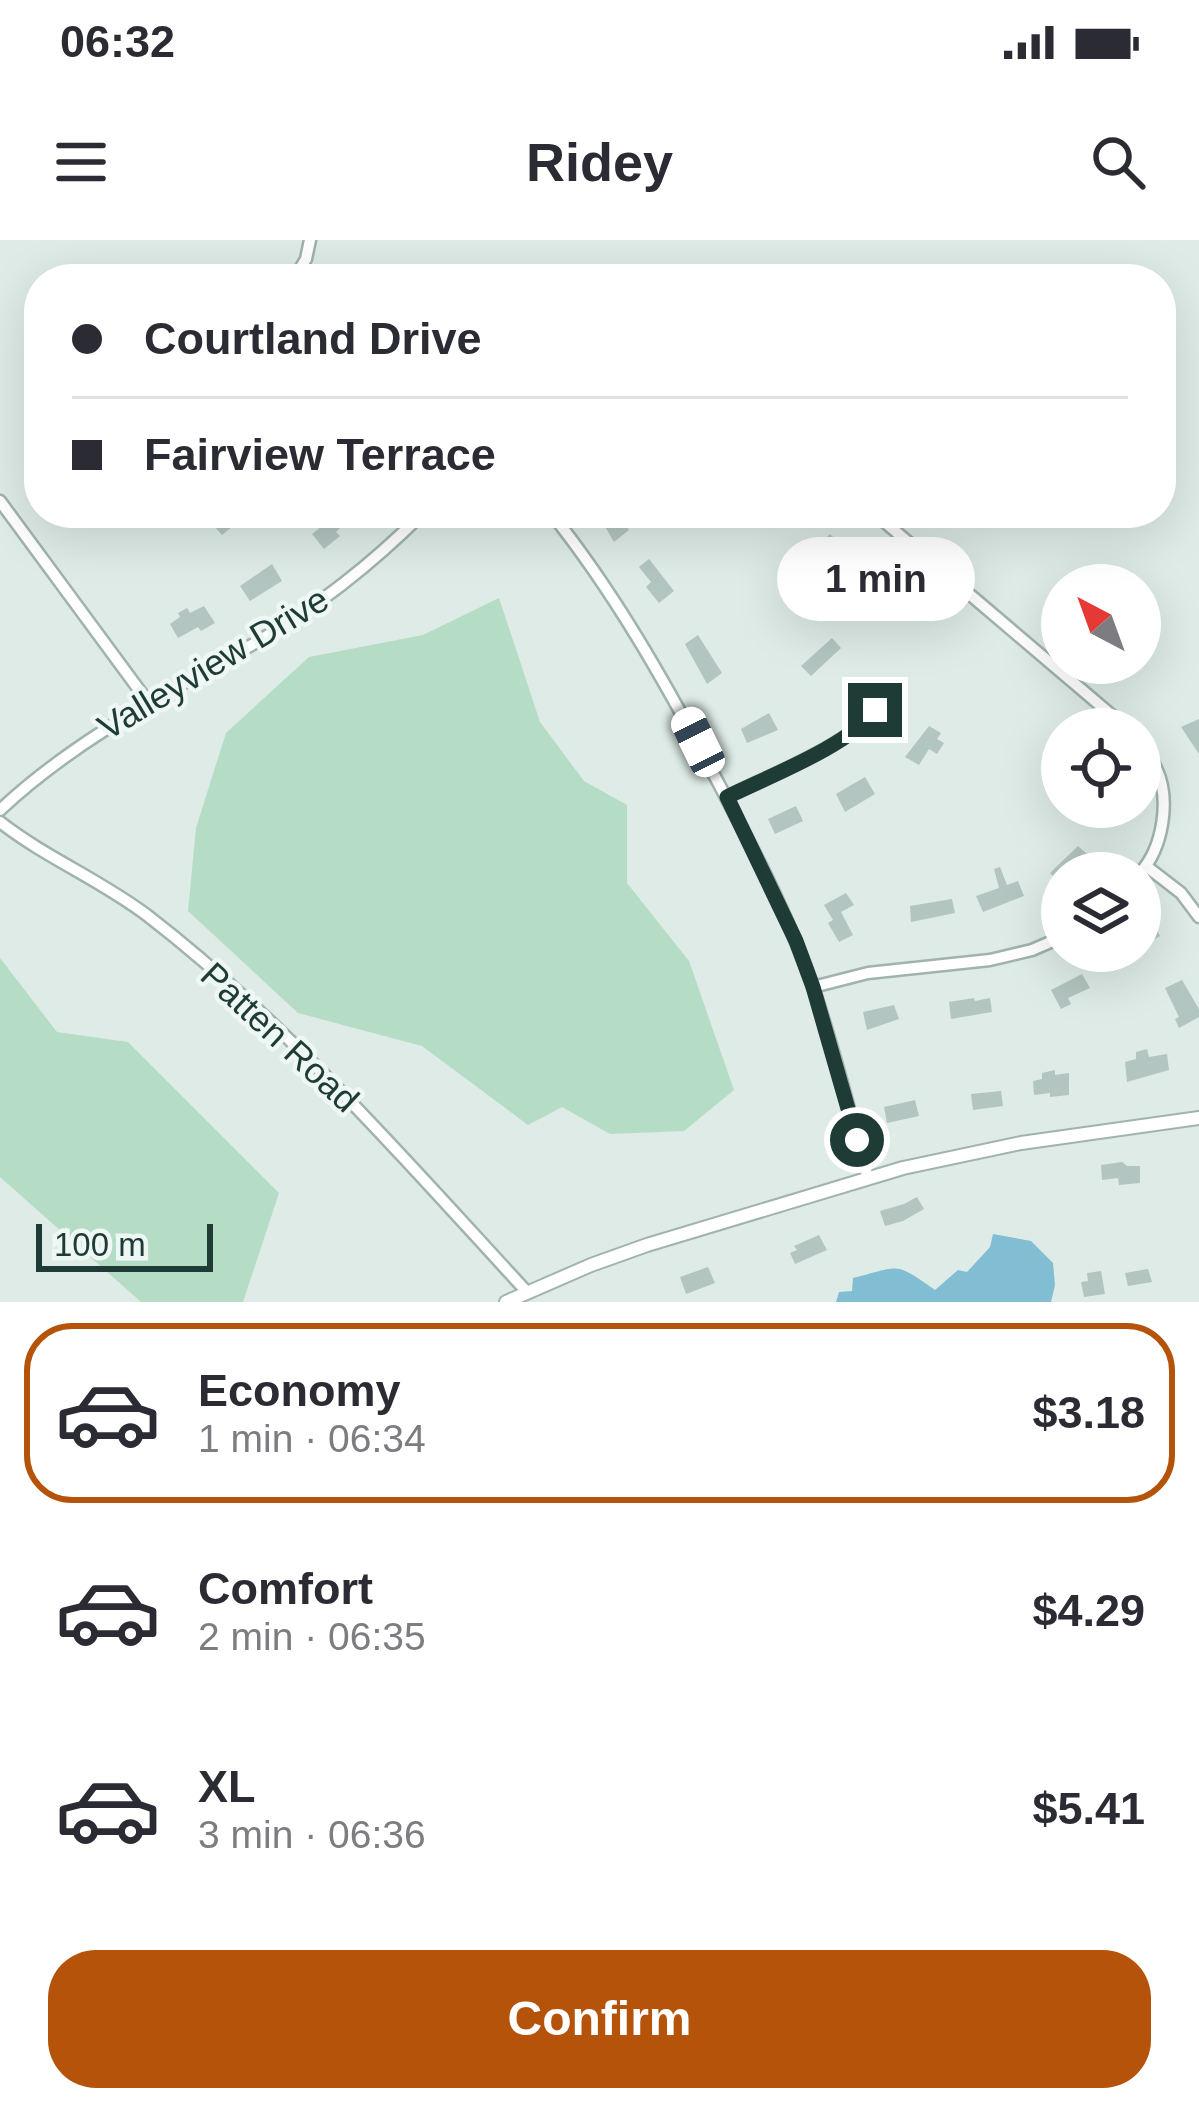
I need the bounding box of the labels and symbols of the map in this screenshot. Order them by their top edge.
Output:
callout: 1 min [776,536,974,620]
north arrow [1041,564,1161,684]
street label: Valleyview Drive [90,578,336,748]
route end [848,683,902,737]
car [666,702,730,782]
street label: Patten Road [193,954,367,1120]
route start [830,1113,884,1167]
scale bar [36,1218,213,1271]

